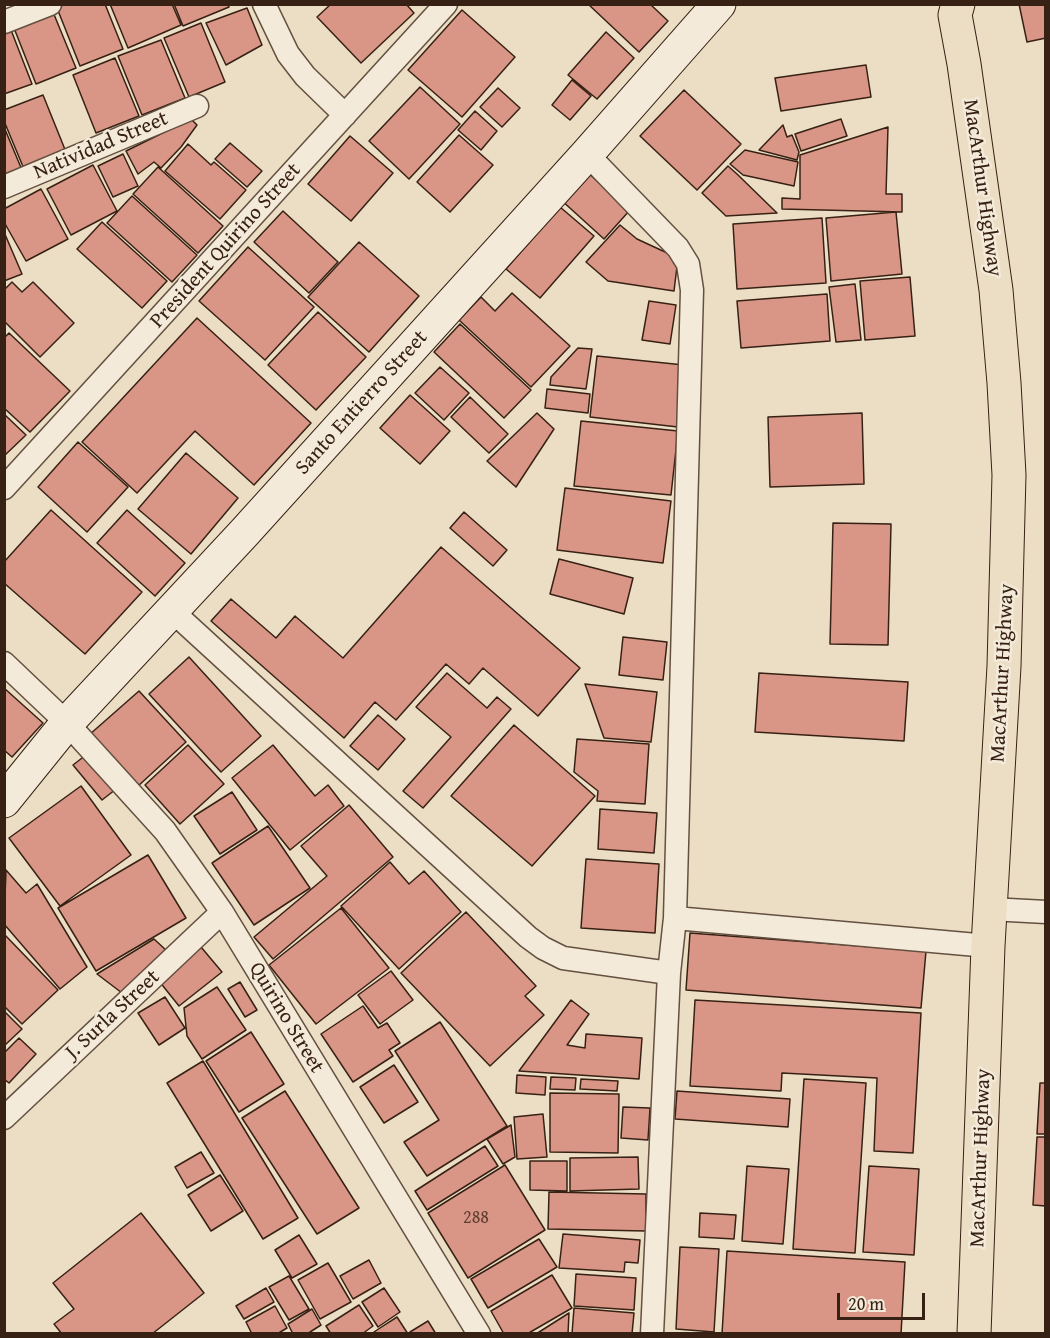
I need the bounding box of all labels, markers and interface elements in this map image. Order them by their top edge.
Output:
street label: MacArthur Highway [957,98,1007,278]
street label: Natividad Street [30,106,172,186]
street label: President Quirino Street [145,158,307,334]
street label: Santo Entierro Street [290,326,434,480]
street label: MacArthur Highway [986,583,1020,763]
street label: Quirino Street [243,958,329,1078]
street label: J. Surla Street [60,965,166,1065]
street label: MacArthur Highway [965,1068,997,1248]
house number: 288 [463,1207,489,1229]
scale bar [840,1281,928,1319]
text: 20 m [848,1290,884,1317]

